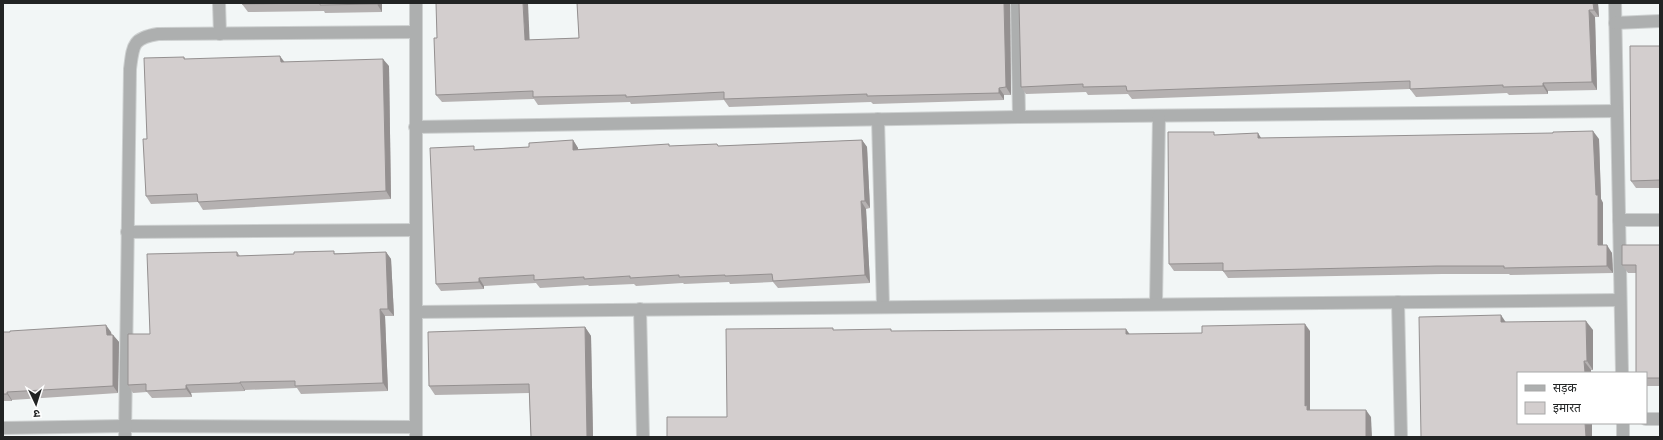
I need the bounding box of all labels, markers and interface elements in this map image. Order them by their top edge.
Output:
legend [1517,372,1647,424]
text: सड़क [1553,380,1578,395]
north arrow [16,384,56,424]
text: इमारत [1553,400,1582,415]
text: उ [32,407,40,421]

